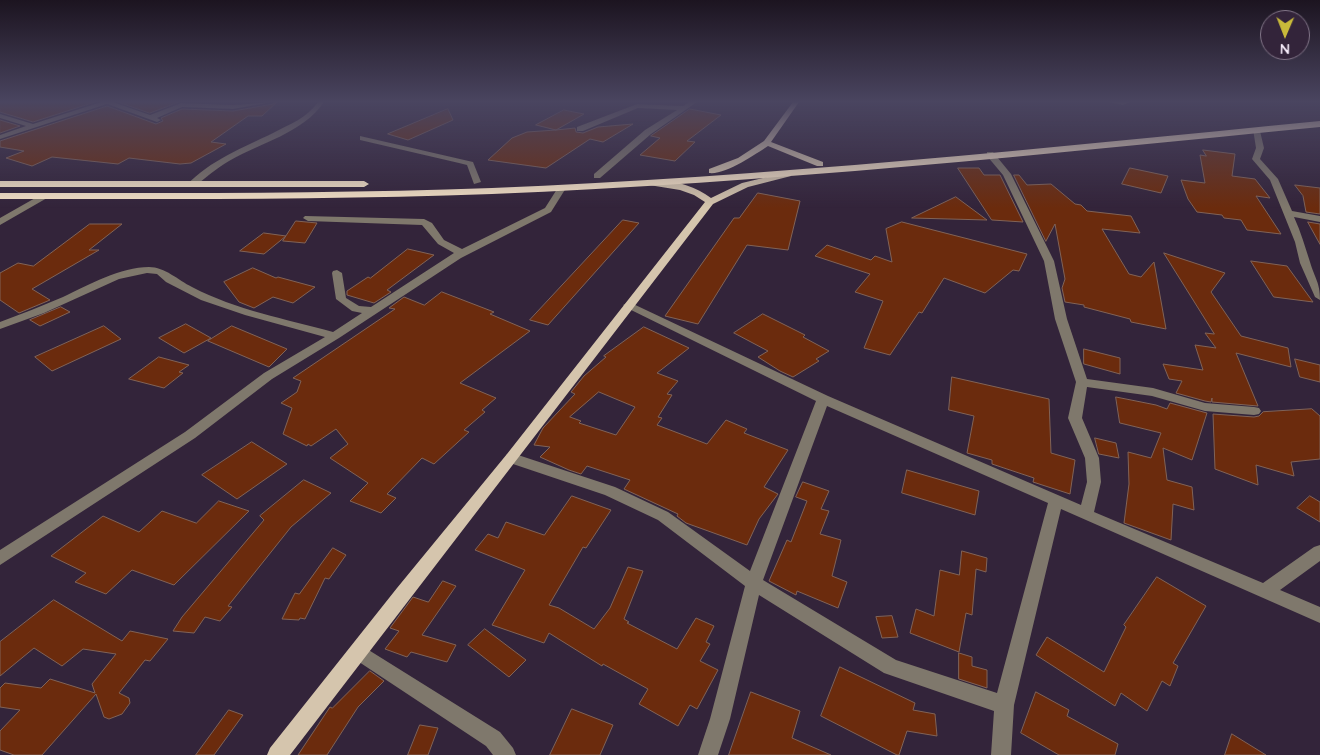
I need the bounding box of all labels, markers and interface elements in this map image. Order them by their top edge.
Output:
north arrow [1260,10,1310,60]
text: N [1279,40,1290,58]

